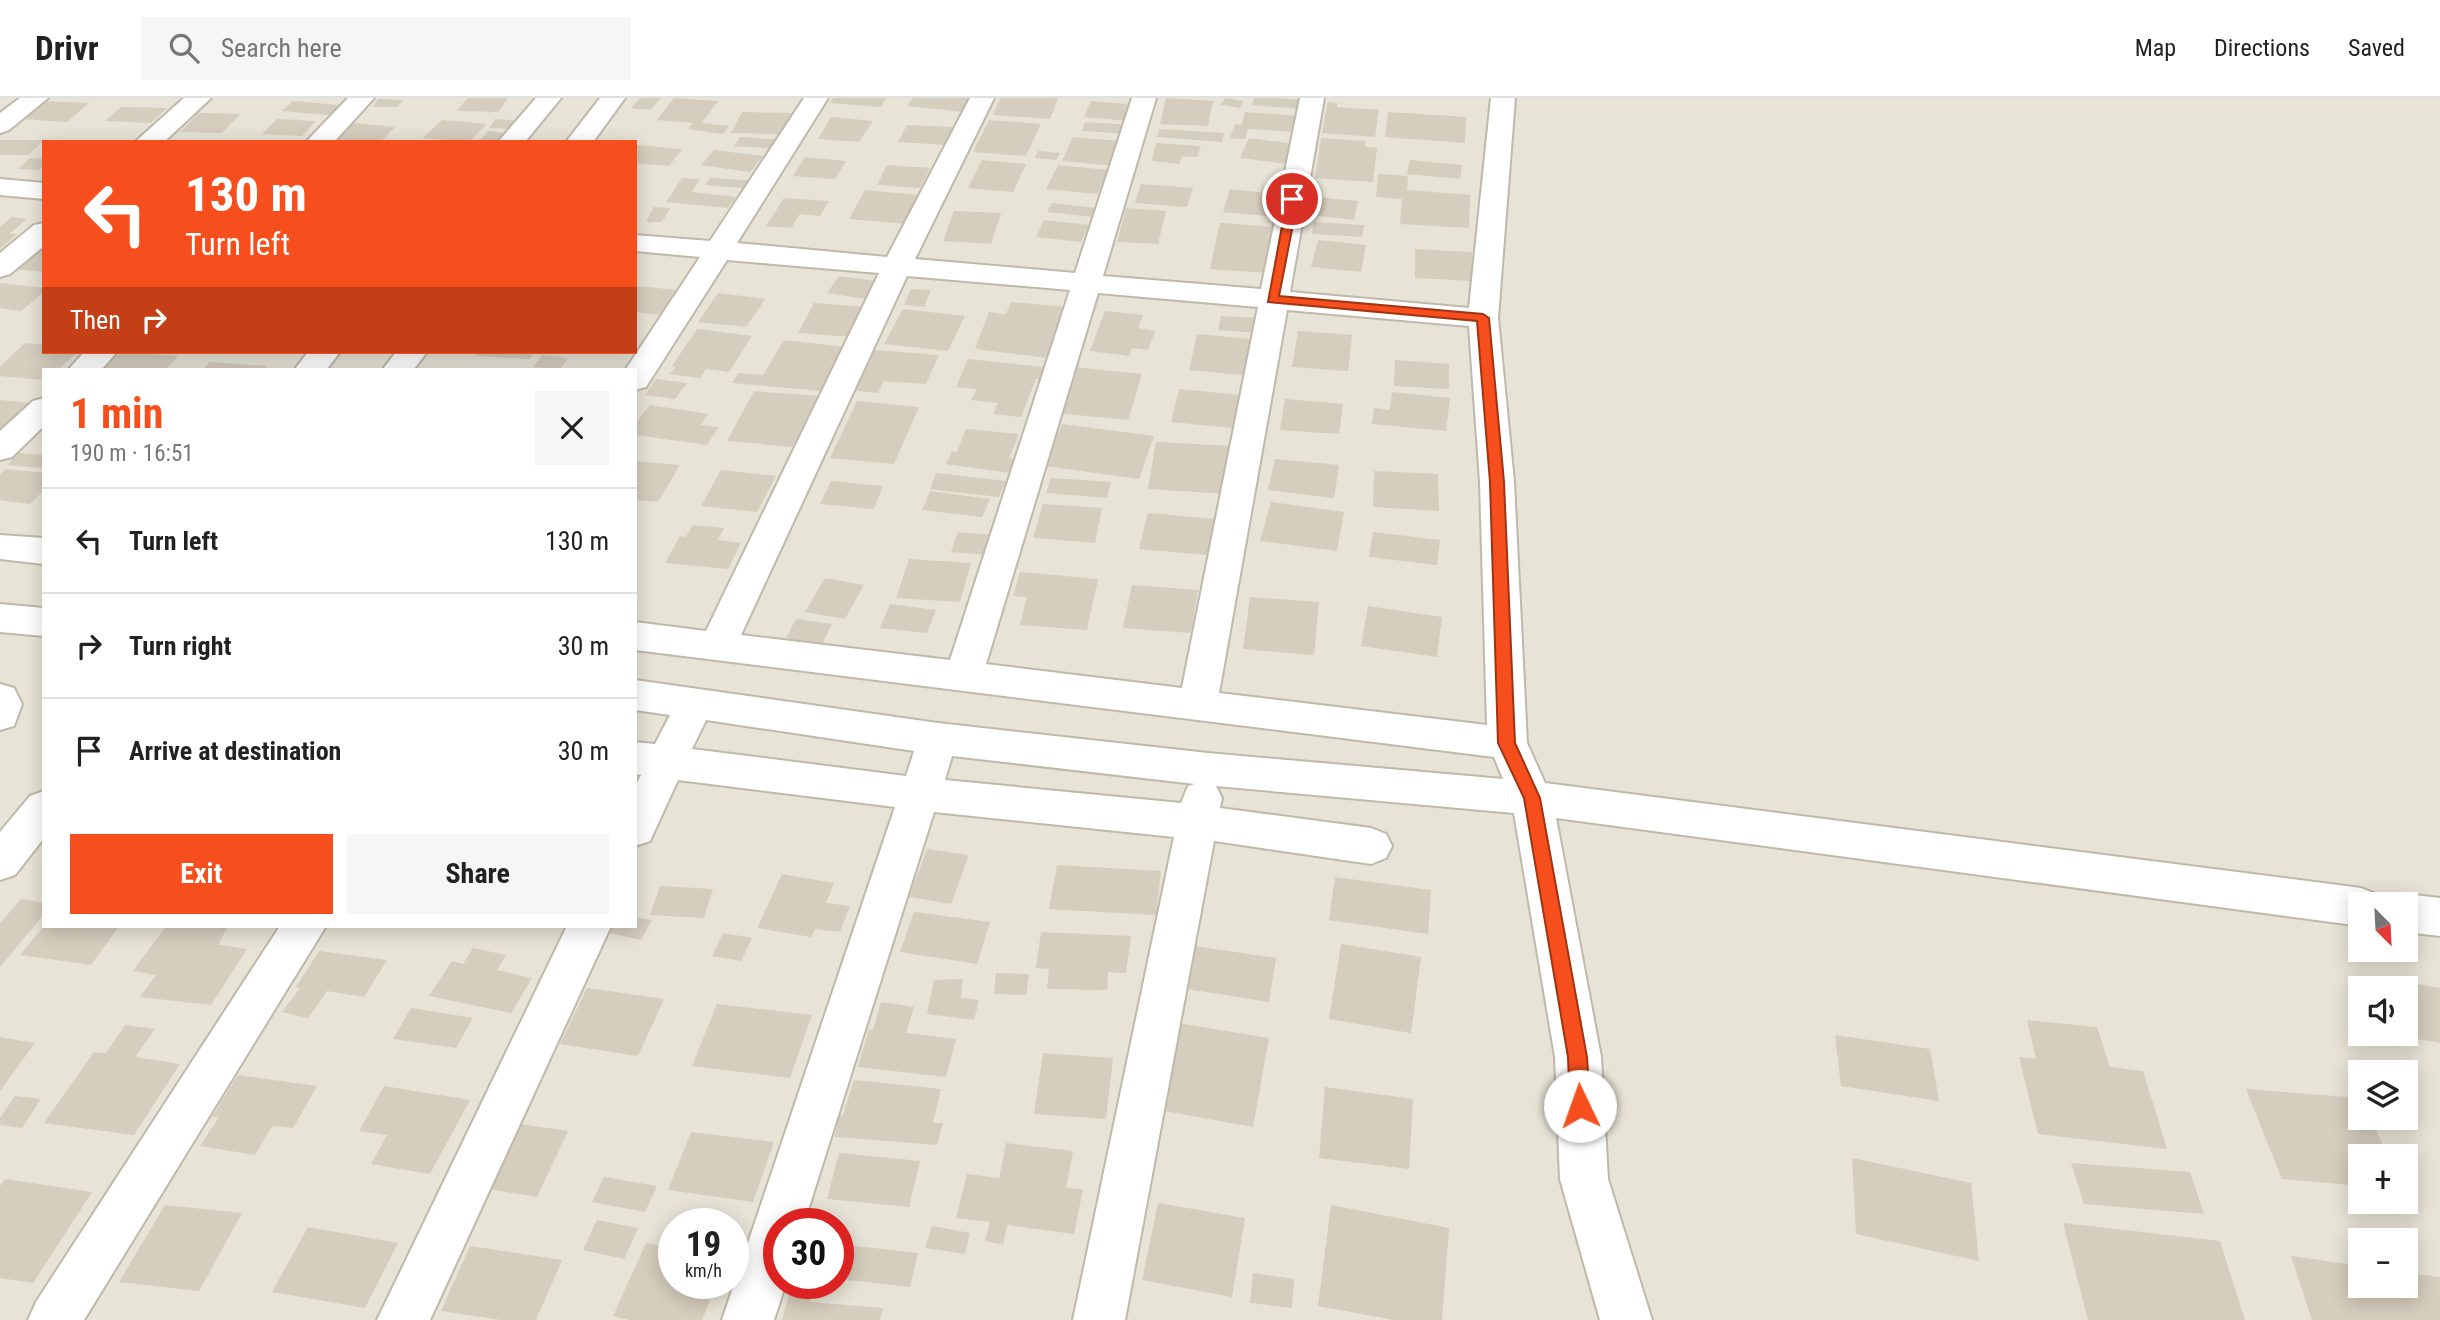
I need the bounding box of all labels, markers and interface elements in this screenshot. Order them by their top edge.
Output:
search box [141,17,631,80]
text: Drivr [35,29,99,68]
icon: search [165,29,203,67]
text: Search here [221,33,342,63]
text: Map [2135,34,2176,62]
text: Directions [2214,34,2310,62]
text: Saved [2348,34,2405,62]
text: 130 m [185,166,307,223]
icon: left [70,168,161,259]
pin [1262,169,1322,229]
icon: arrive [1273,180,1311,218]
text: Turn left [185,225,290,263]
icon: right [135,301,173,339]
text: Then [70,305,121,335]
text: 1 min [70,389,163,438]
button: close [535,391,609,465]
text: 190 m · 16:51 [70,440,194,467]
icon: left [70,522,108,560]
text: Turn left [129,526,218,556]
text: 130 m [545,526,609,556]
icon: right [70,627,108,665]
text: Turn right [129,631,231,661]
text: 30 m [558,631,609,661]
icon: arrive [70,732,108,770]
text: Arrive at destination [129,736,341,766]
text: 30 m [558,736,609,766]
button: Exit [70,834,333,914]
button: Share [347,834,609,914]
north arrow [2348,892,2418,962]
map controls [2348,892,2418,1298]
button: sound [2348,976,2418,1046]
button: layers [2348,1060,2418,1130]
position arrow [1543,1069,1617,1143]
button: + [2348,1144,2418,1214]
speed limit sign: 30 [763,1208,854,1299]
text: 19 [686,1224,721,1265]
button: − [2348,1228,2418,1298]
text: km/h [685,1260,722,1281]

